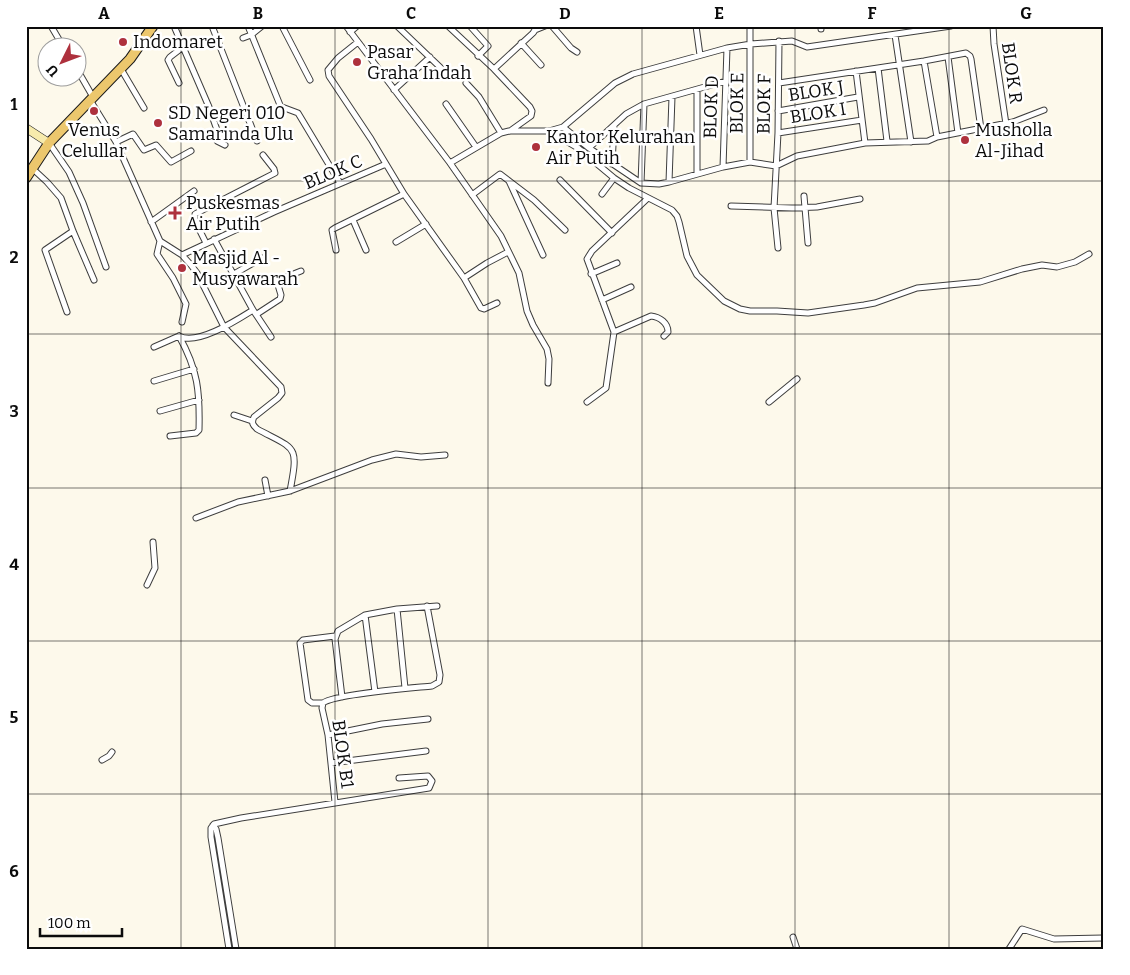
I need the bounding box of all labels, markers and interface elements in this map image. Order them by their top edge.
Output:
text: A [98,4,110,23]
text: B [253,4,263,23]
text: C [406,4,416,23]
text: D [559,4,571,23]
text: E [714,4,724,23]
text: F [868,4,877,23]
text: G [1020,4,1032,23]
place label: Indomaret [133,31,223,53]
marker: Indomaret [117,36,129,48]
north arrow [38,38,88,88]
place label: Pasar Graha Indah [367,41,471,84]
street label: BLOK R [997,41,1027,105]
marker: Pasar Graha Indah [351,56,363,68]
text: U [43,60,63,80]
street label: BLOK E [725,72,749,134]
street label: BLOK F [752,74,776,134]
street label: BLOK D [699,75,723,139]
street label: BLOK J [787,76,845,106]
text: 1 [11,95,18,114]
street label: BLOK I [788,98,848,128]
place label: SD Negeri 010 Samarinda Ulu [168,102,293,145]
marker: Venus Celullar [88,105,100,117]
marker: SD Negeri 010 Samarinda Ulu [152,117,164,129]
place label: Venus Celullar [61,119,127,162]
place label: Musholla Al-Jihad [975,119,1052,162]
place label: Kantor Kelurahan Air Putih [546,126,696,169]
marker: Musholla Al-Jihad [959,134,971,146]
marker: Kantor Kelurahan Air Putih [530,141,542,153]
street label: BLOK C [300,150,366,194]
place label: Puskesmas Air Putih [186,192,280,235]
marker: Puskesmas Air Putih [168,206,182,220]
place label: Masjid Al - Musyawarah [192,247,298,290]
text: 2 [9,248,19,267]
marker: Masjid Al - Musyawarah [176,262,188,274]
text: 3 [9,402,19,421]
text: 4 [9,555,19,574]
text: 5 [10,708,19,727]
street label: BLOK B1 [327,718,359,790]
text: 6 [9,862,19,881]
scale bar [40,905,122,937]
text: 100 m [48,914,91,932]

